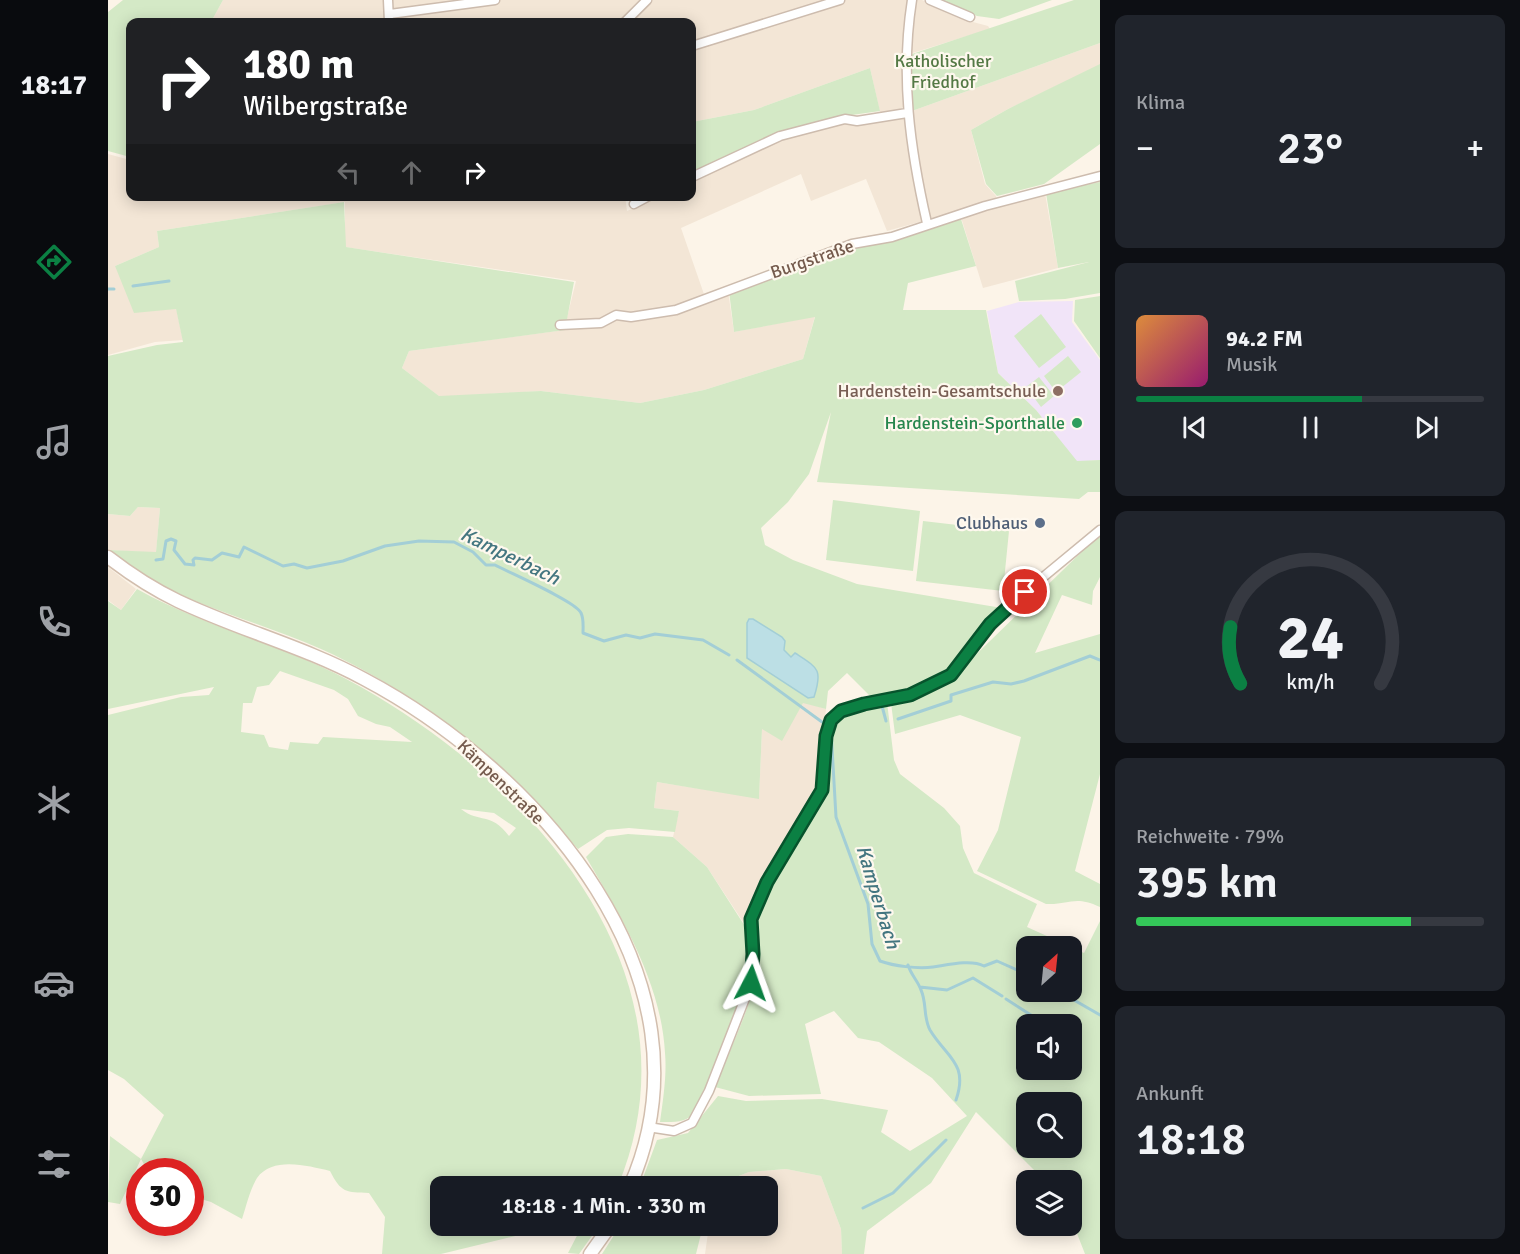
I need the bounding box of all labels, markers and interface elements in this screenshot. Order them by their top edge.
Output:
text: 180 m [243,39,354,90]
icon: right [144,42,222,120]
park label: Katholischer Friedhof [895,50,992,93]
text: 18:17 [21,69,87,102]
text: Wilbergstraße [243,90,408,123]
text: Klima [1136,90,1185,115]
text: 23° [1277,121,1343,176]
text: − [1136,128,1154,169]
text: + [1466,128,1484,169]
icon: left [332,156,365,189]
icon: ahead [395,156,428,189]
icon: right [458,156,491,189]
street label: Burgstraße [767,234,857,284]
icon: directions [33,241,75,283]
text: 94.2 FM [1226,325,1303,352]
text: Musik [1226,352,1277,377]
place label: Hardenstein-Gesamtschule [838,380,1046,402]
marker: Hardenstein-Gesamtschule [1051,384,1065,398]
icon: previous [1178,411,1211,444]
icon: pause [1294,411,1327,444]
icon: next [1410,411,1443,444]
place label: Hardenstein-Sporthalle [885,412,1065,434]
marker: Hardenstein-Sporthalle [1070,416,1084,430]
icon: music [33,421,75,463]
place label: Clubhaus [956,512,1028,534]
marker: Clubhaus [1033,516,1047,530]
water label: Kamperbach [456,521,565,591]
pin [999,566,1050,617]
icon: arrive [1008,575,1041,608]
text: 24 [1276,599,1344,676]
icon: phone [33,601,75,643]
text: km/h [1286,669,1334,695]
street label: Kämpenstraße [453,735,549,829]
icon: climate [33,782,75,824]
text: Reichweite · 79% [1136,824,1284,849]
water label: Kamperbach [850,842,906,953]
text: 395 km [1136,855,1278,910]
north arrow [1016,936,1082,1002]
map controls [1016,936,1082,1236]
position arrow [719,951,783,1015]
icon: car [33,962,75,1004]
button: sound [1016,1014,1082,1080]
text: Ankunft [1136,1081,1204,1106]
button: search [1016,1092,1082,1158]
text: 18:18 [1136,1112,1246,1167]
icon: filters [33,1143,75,1185]
speed limit sign: 30 [126,1158,204,1236]
button: layers [1016,1170,1082,1236]
text: 18:18 · 1 Min. · 330 m [502,1192,706,1219]

